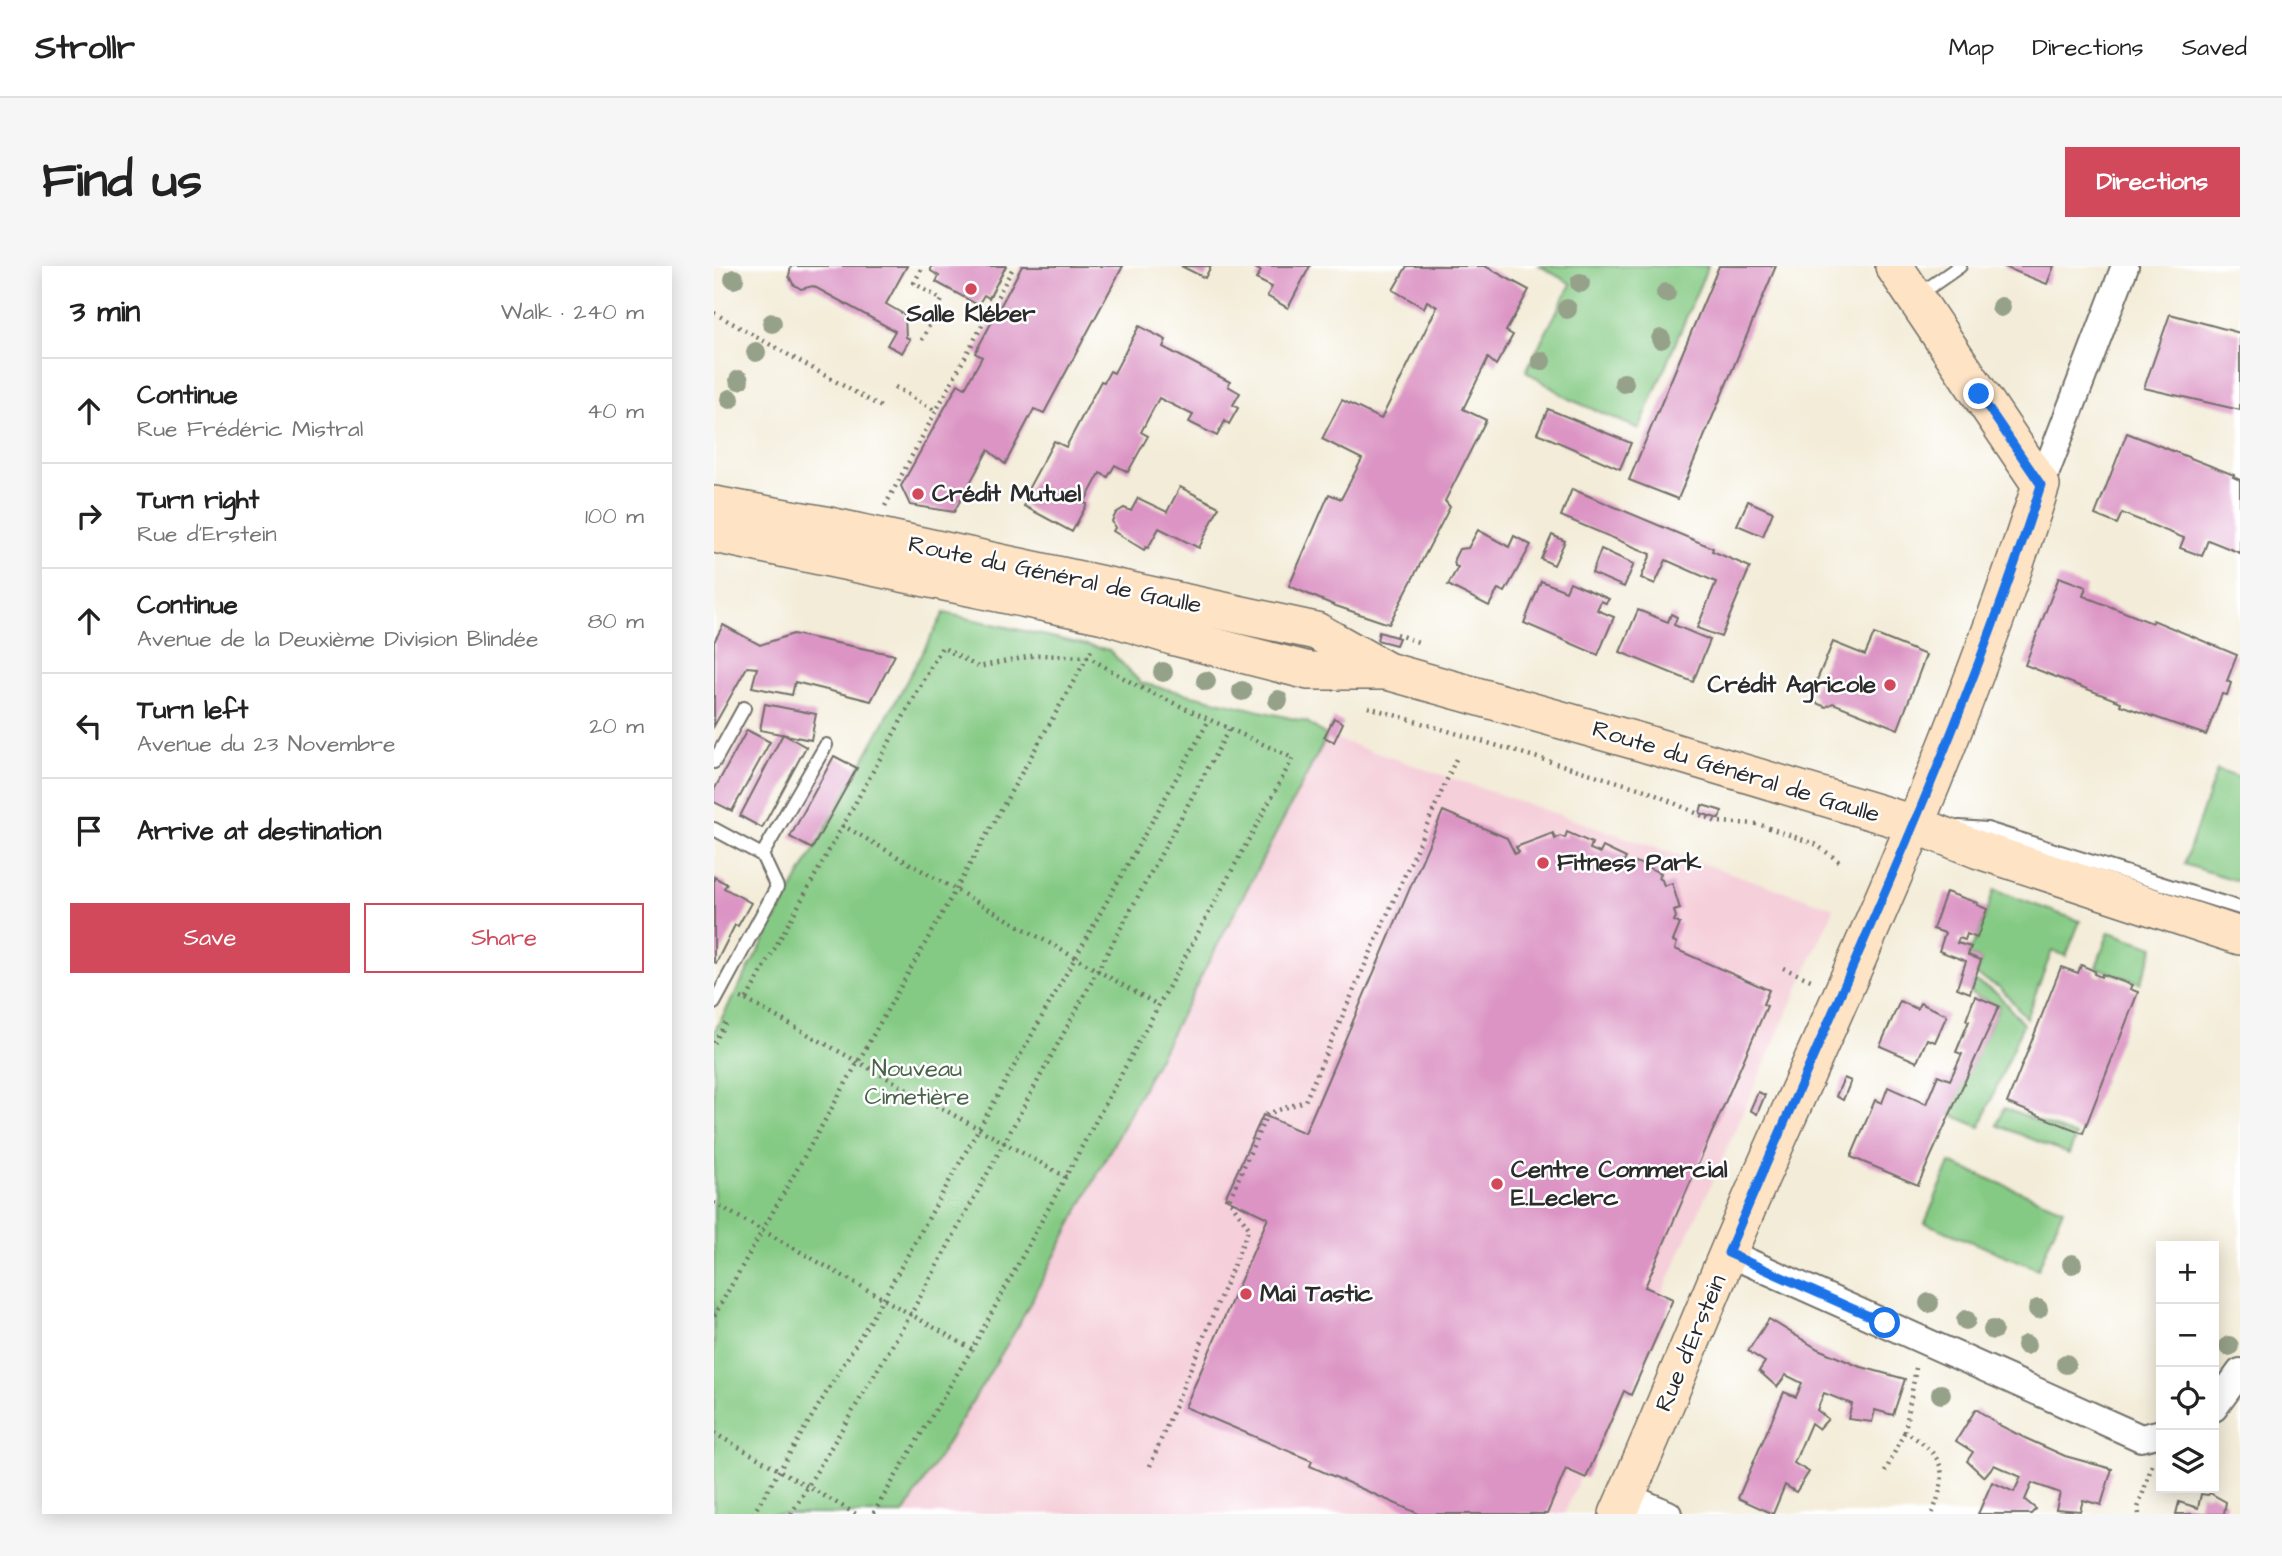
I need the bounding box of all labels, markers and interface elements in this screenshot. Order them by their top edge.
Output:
text: Strollr [35,25,135,71]
text: Map [1949,31,1994,65]
text: Directions [2032,31,2144,65]
text: Saved [2182,31,2247,65]
button: Directions [2065,147,2240,217]
text: Find us [42,148,202,216]
marker: Salle Kléber [963,281,979,297]
text: 3 min [70,291,140,333]
text: Walk · 240 m [501,296,644,328]
place label: Salle Kléber [906,297,1036,331]
text: Continue [137,377,238,413]
route end [1963,378,1994,409]
icon: ahead [70,392,108,430]
text: 40 m [587,395,644,427]
text: Rue Frédéric Mistral [137,413,363,445]
place label: Crédit Mutuel [932,477,1081,511]
text: Turn right [137,482,259,518]
marker: Crédit Mutuel [910,486,926,502]
icon: right [70,497,108,535]
text: 100 m [585,500,644,532]
text: Rue d'Erstein [137,518,277,550]
street label: Route du Général de Gaulle [905,527,1205,623]
text: Continue [137,587,238,623]
icon: ahead [70,602,108,640]
text: 80 m [587,605,644,637]
text: Avenue de la Deuxième Division Blindée [137,623,538,655]
place label: Crédit Agricole [1707,668,1876,703]
marker: Crédit Agricole [1882,677,1898,693]
text: Turn left [137,692,248,728]
icon: left [70,707,108,745]
text: 20 m [589,710,644,742]
street label: Route du Général de Gaulle [1588,712,1884,832]
text: Avenue du 23 Novembre [137,728,395,760]
icon: arrive [70,812,108,850]
text: Arrive at destination [137,813,382,849]
place label: Fitness Park [1557,846,1701,880]
marker: Fitness Park [1535,855,1551,871]
button: Save [70,903,350,973]
button: Share [364,903,644,973]
park label: Nouveau Cimetière [865,1052,969,1114]
place label: Centre Commercial E.Leclerc [1511,1153,1728,1215]
marker: Centre Commercial E.Leclerc [1489,1176,1505,1192]
map controls [2156,1241,2219,1493]
button: + [2156,1241,2219,1304]
street label: Rue d'Erstein [1647,1269,1735,1417]
place label: Mai Tastic [1260,1277,1373,1311]
marker: Mai Tastic [1238,1286,1254,1302]
button: − [2156,1304,2219,1367]
route start [1869,1307,1900,1338]
button: locate [2156,1367,2219,1430]
button: layers [2156,1430,2219,1493]

